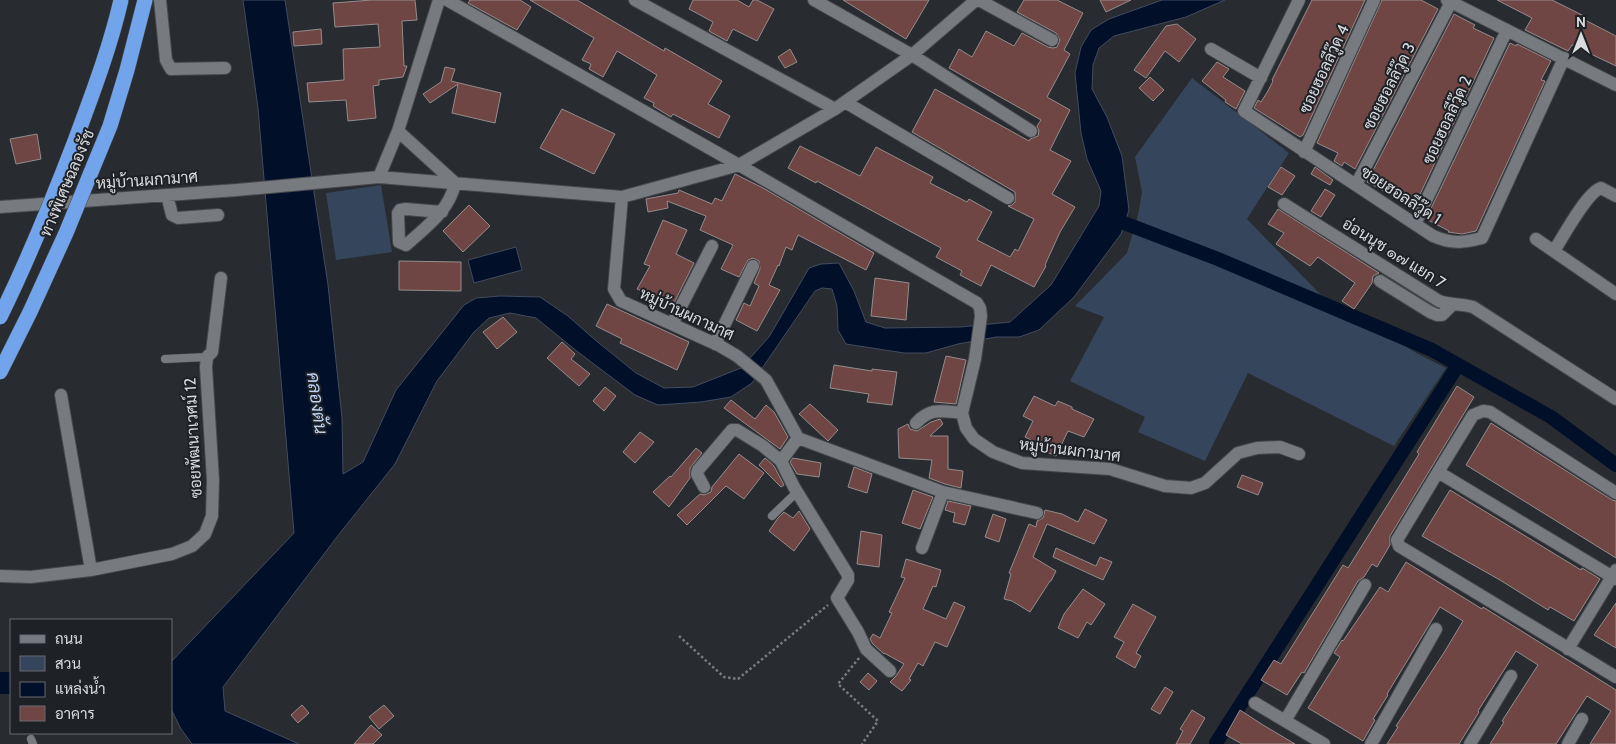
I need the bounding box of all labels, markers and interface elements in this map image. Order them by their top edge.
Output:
north arrow [1556,10,1606,60]
text: N [1576,13,1586,31]
street label: ซอยฮอลลีวู๊ด 4 [1293,21,1355,117]
street label: ซอยฮอลลีวู๊ด 3 [1357,38,1421,134]
street label: ซอยฮอลลีวู๊ด 2 [1416,72,1478,168]
street label: ทางพิเศษฉลองรัช [35,126,98,240]
street label: ซอยฮอลลีวู๊ด 1 [1356,160,1446,230]
street label: หมู่บ้านผกามาศ [95,166,199,195]
street label: อ่อนนุช ๑๗ แยก 7 [1338,213,1450,294]
street label: หมู่บ้านผกามาศ [636,283,738,346]
water label: คลองตัน [302,371,332,436]
street label: ซอยพัฒนาเวศม์ 12 [177,377,206,499]
street label: หมู่บ้านผกามาศ [1018,433,1122,468]
legend [10,619,172,734]
text: ถนน [55,630,83,648]
text: สวน [55,655,81,673]
text: แหล่งน้ำ [55,676,106,698]
text: อาคาร [55,705,95,723]

